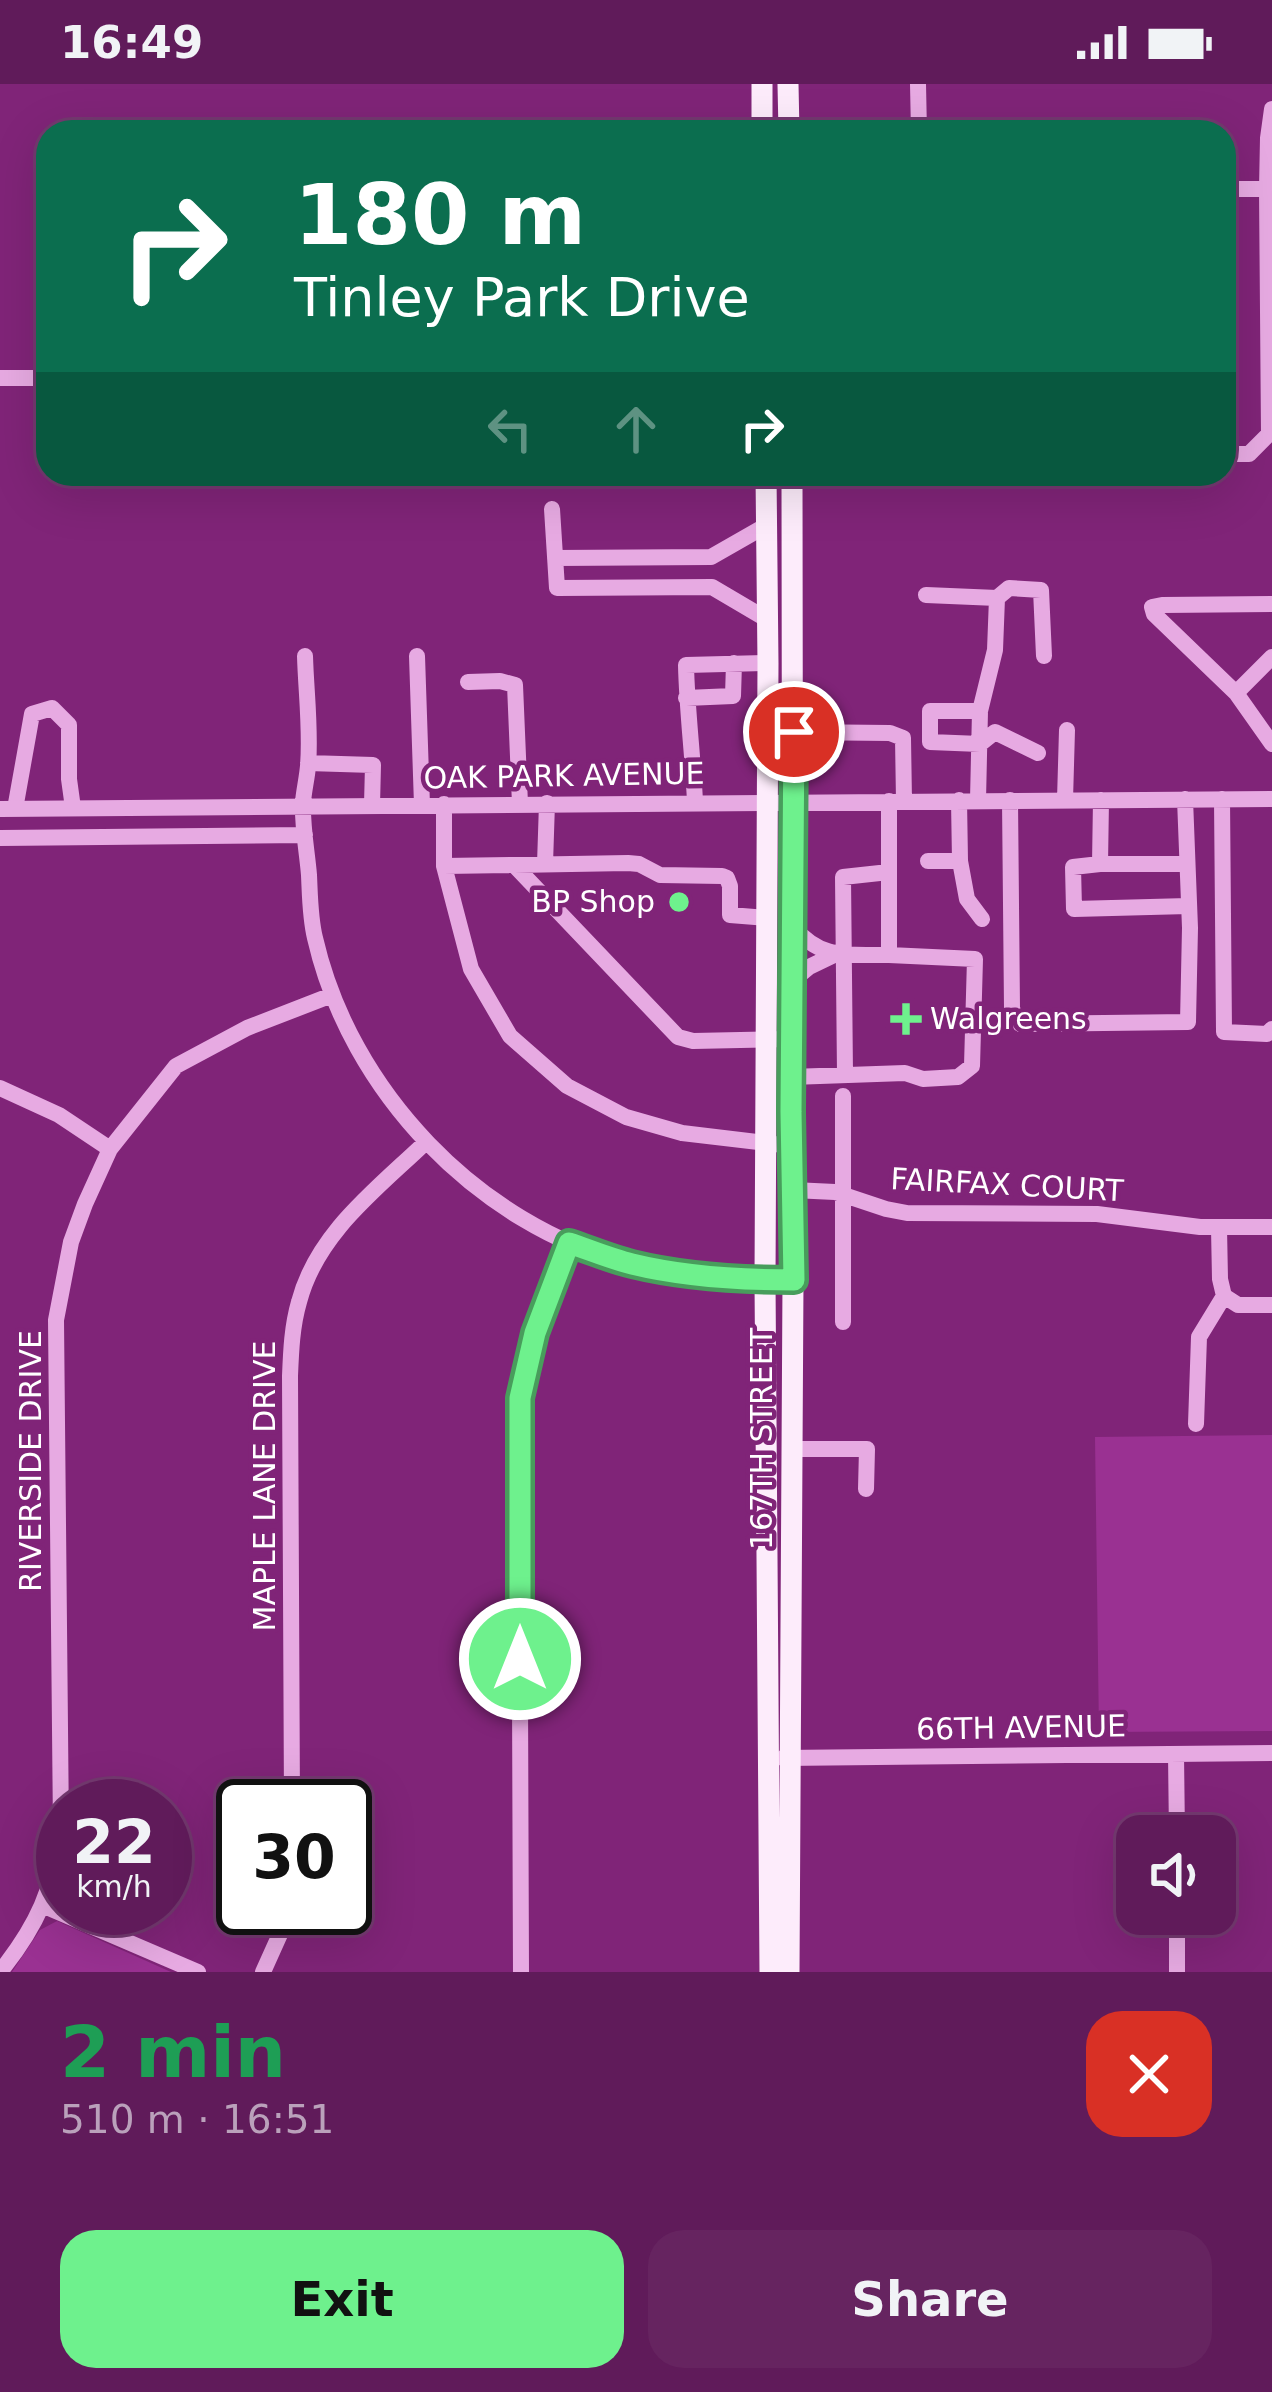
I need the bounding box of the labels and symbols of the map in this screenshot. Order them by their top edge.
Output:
pin [743,681,845,783]
street label: OAK PARK AVENUE [423,756,705,795]
place label: BP Shop [531,884,655,919]
marker: BP Shop [666,889,692,915]
place label: Walgreens [930,1001,1087,1036]
marker: Walgreens [893,1006,919,1032]
street label: FAIRFAX COURT [890,1161,1125,1208]
street label: 167TH STREET [744,1327,779,1550]
street label: RIVERSIDE DRIVE [13,1330,48,1592]
street label: MAPLE LANE DRIVE [247,1341,282,1631]
position arrow [457,1596,583,1722]
street label: 66TH AVENUE [916,1708,1126,1747]
speed limit sign: 30 [216,1779,372,1935]

